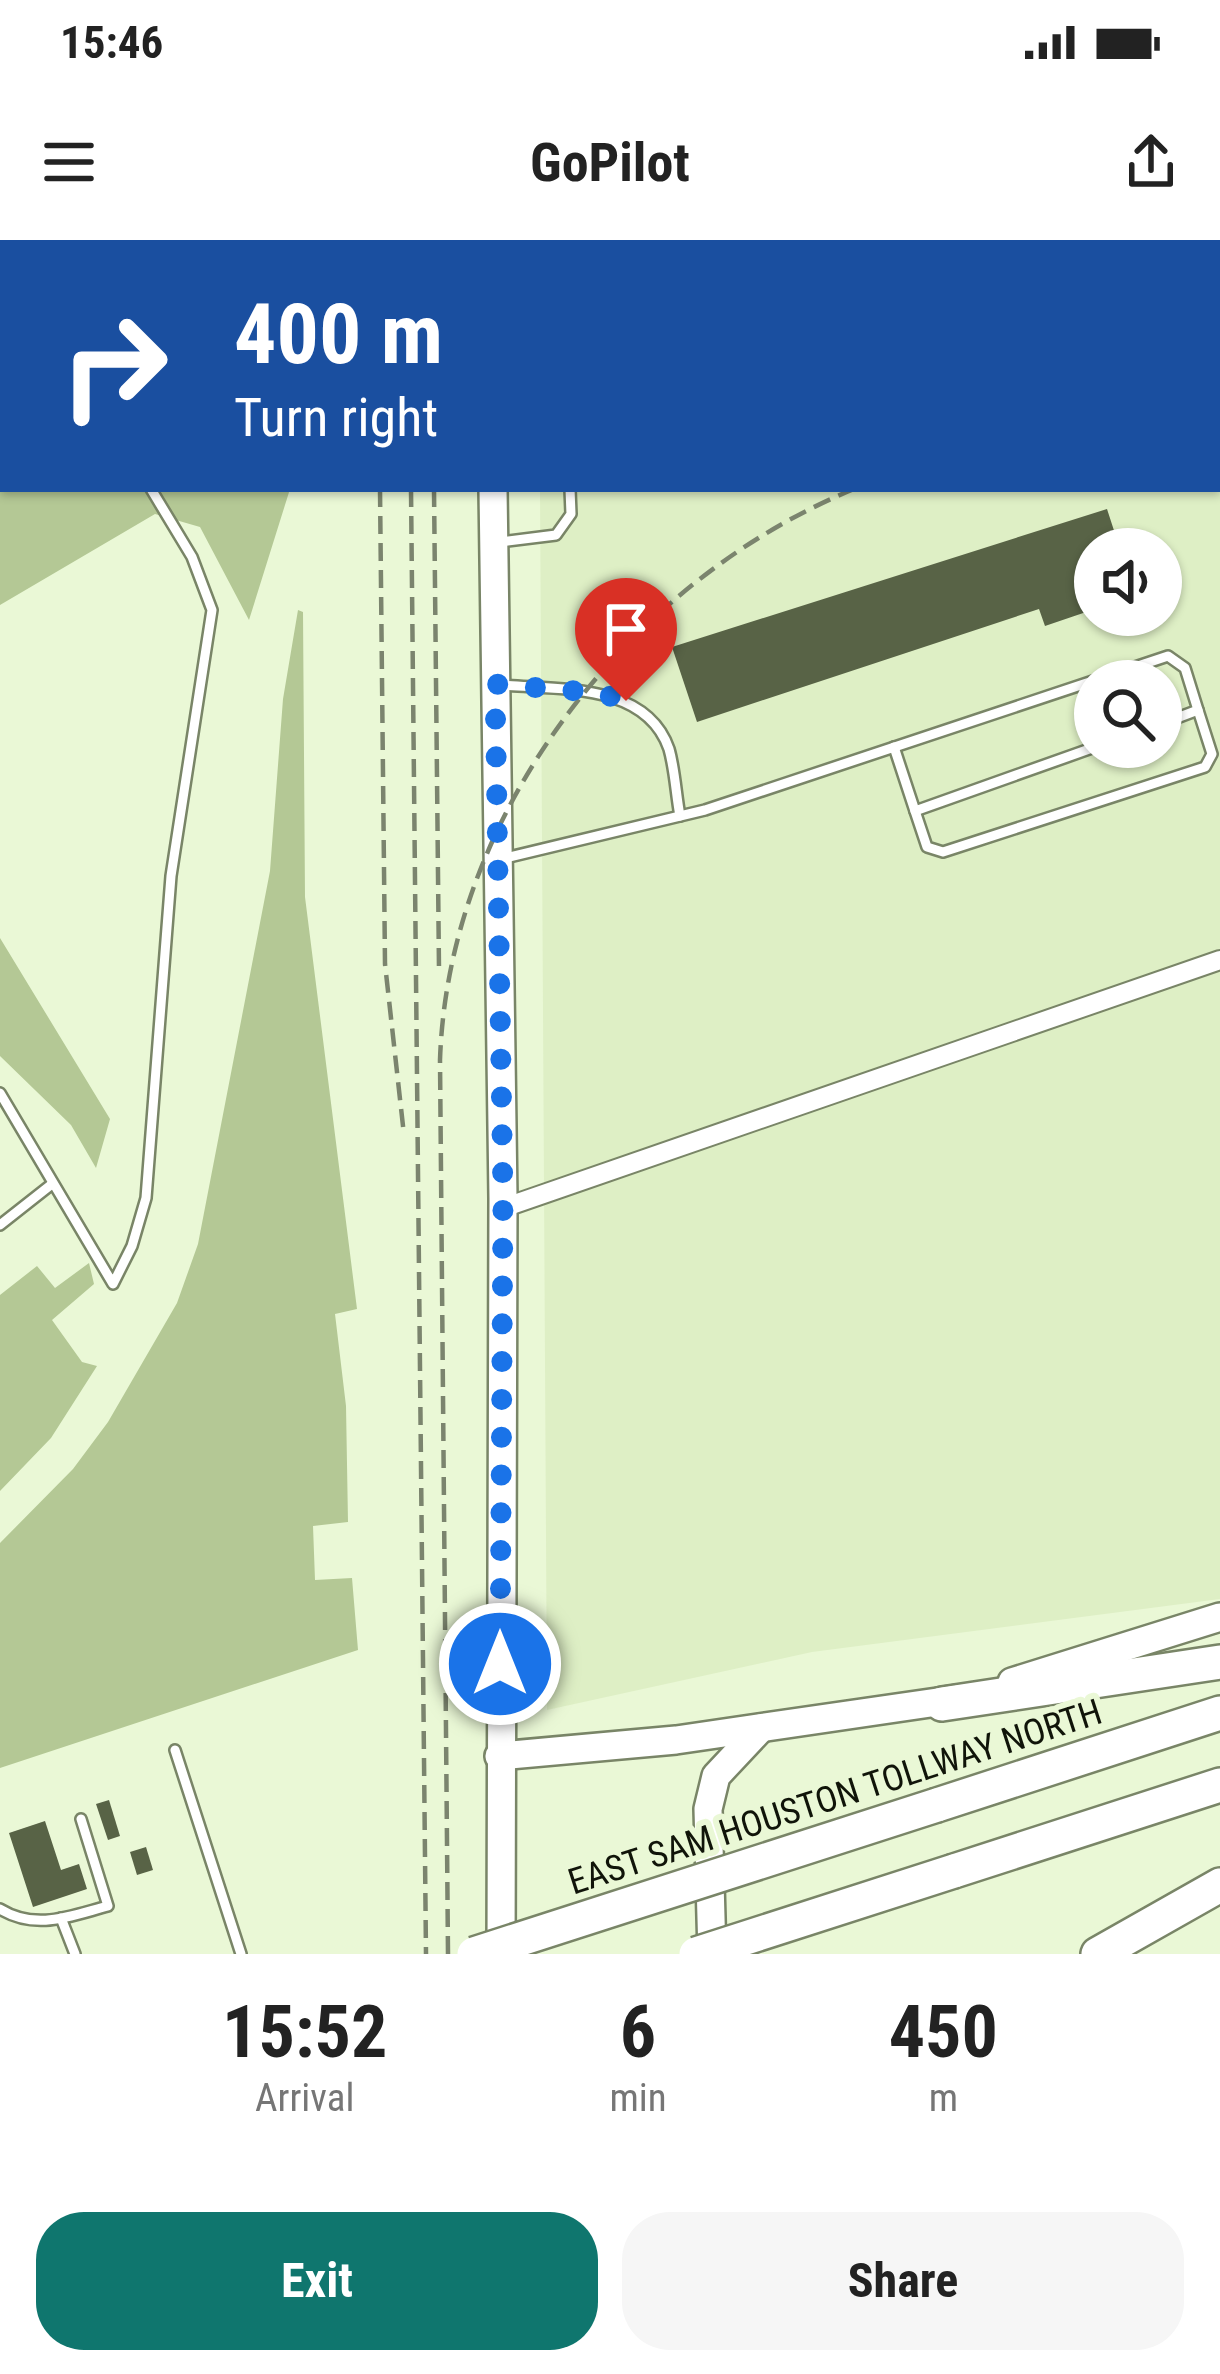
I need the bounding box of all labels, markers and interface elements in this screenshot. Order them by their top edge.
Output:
text: 15:46 [60,16,163,69]
icon: menu [36,129,102,195]
icon: share [1118,129,1184,195]
text: GoPilot [530,131,690,194]
text: 400 m [234,285,443,384]
icon: right [36,288,192,444]
text: Turn right [234,386,438,449]
map controls [1074,528,1182,768]
button: sound [1074,528,1182,636]
pin [575,578,677,701]
icon: arrive [593,596,659,662]
button: search [1074,660,1182,768]
position arrow [437,1601,563,1727]
street label: EAST SAM HOUSTON TOLLWAY NORTH [563,1691,1107,1903]
text: 15:52 [222,1990,387,2075]
text: 6 [620,1990,656,2075]
text: 450 [889,1990,998,2075]
text: Arrival [255,2075,354,2121]
text: min [609,2075,667,2121]
text: m [929,2075,958,2121]
button: Exit [36,2212,598,2350]
button: Share [622,2212,1184,2350]

